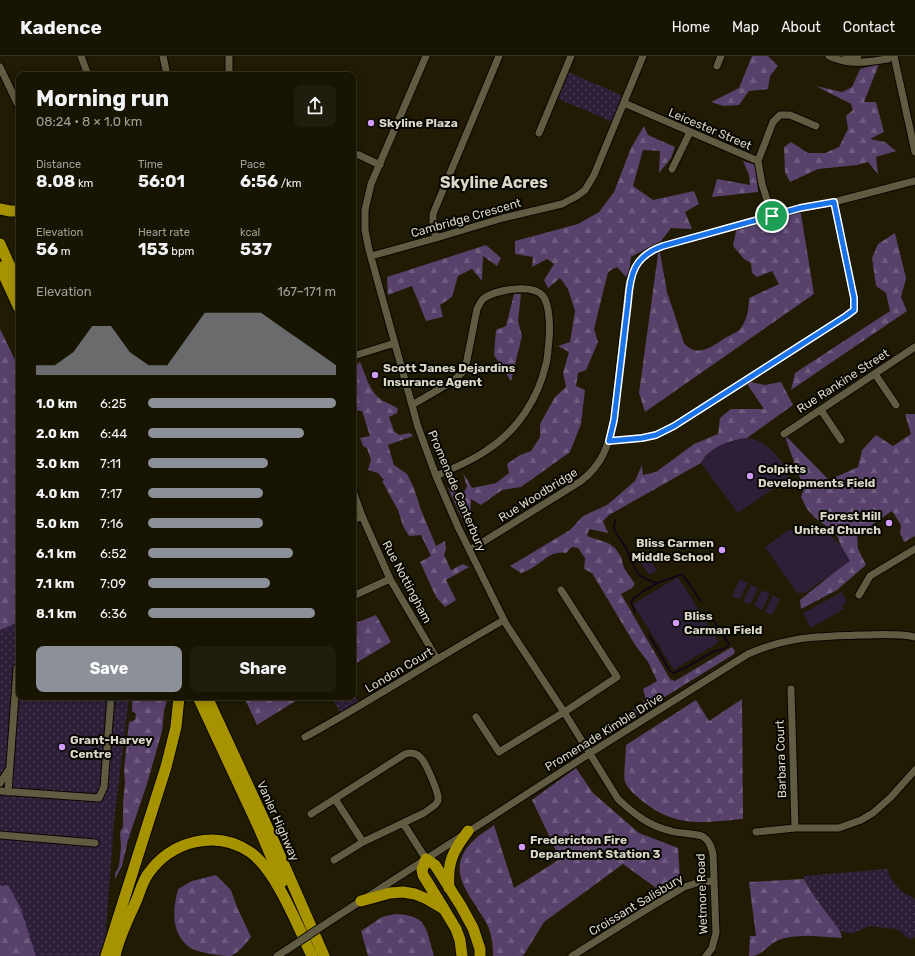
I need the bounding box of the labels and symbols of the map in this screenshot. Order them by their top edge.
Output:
street label: Leicester Street [666,105,754,153]
place label: Skyline Plaza [379,116,458,130]
marker: Skyline Plaza [366,118,376,128]
district label: Skyline Acres [440,173,548,192]
street label: Cambridge Crescent [409,195,523,240]
pin [755,199,789,233]
street label: Rue Rankine Street [794,346,892,416]
place label: Scott Janes Dejardins Insurance Agent [383,361,516,389]
marker: Scott Janes Dejardins Insurance Agent [370,370,380,380]
street label: Promenade Canterbury [425,428,489,554]
place label: Colpitts Developments Field [758,462,875,490]
street label: Rue Woodbridge [496,465,580,525]
marker: Colpitts Developments Field [745,471,755,481]
place label: Forest Hill United Church [794,509,881,537]
marker: Forest Hill United Church [884,518,894,528]
place label: Bliss Carmen Middle School [631,536,714,564]
street label: Rue Nottingham [379,538,435,626]
marker: Bliss Carmen Middle School [717,545,727,555]
place label: Bliss Carman Field [684,609,762,637]
marker: Bliss Carman Field [671,618,681,628]
street label: London Court [363,644,436,696]
street label: Promenade Kimble Drive [542,690,666,774]
street label: Barbara Court [773,719,789,798]
place label: Grant-Harvey Centre [70,733,152,761]
marker: Grant-Harvey Centre [57,742,67,752]
street label: Vanier Highway [254,779,302,864]
place label: Fredericton Fire Department Station 3 [530,833,661,861]
marker: Fredericton Fire Department Station 3 [517,842,527,852]
street label: Wetmore Road [694,853,710,935]
street label: Croissant Salisbury [586,871,686,939]

